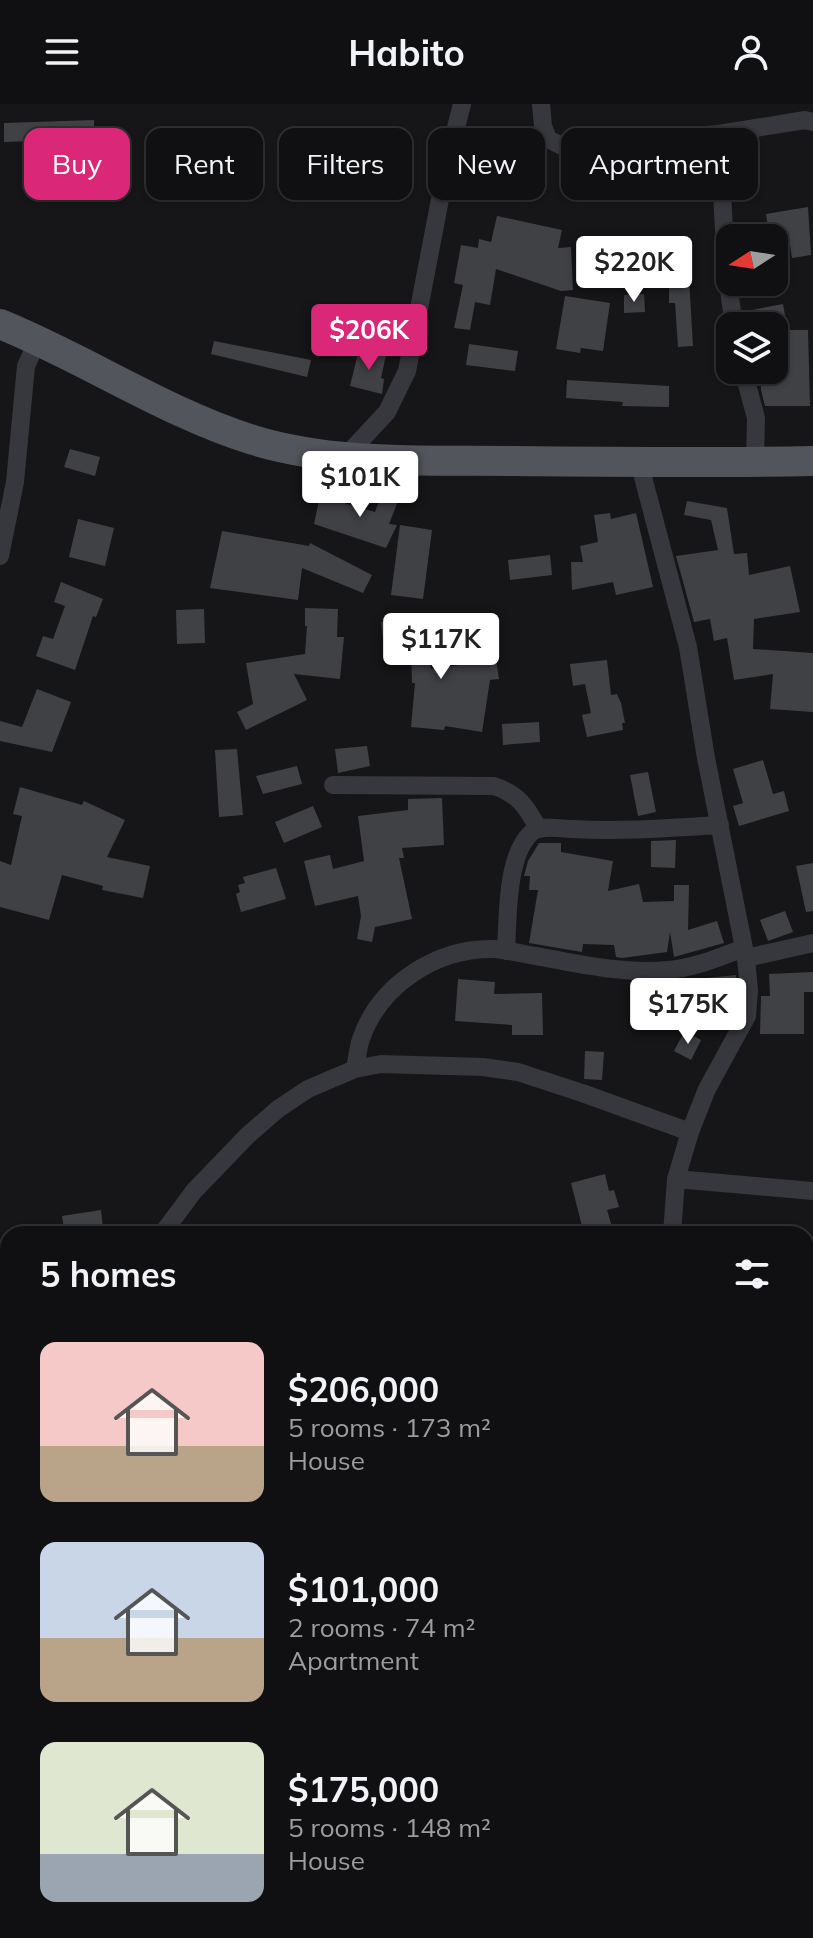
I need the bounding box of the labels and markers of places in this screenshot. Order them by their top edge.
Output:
pin: $220K [578,236,690,304]
pin: $206K [313,304,425,372]
pin: $101K [304,451,416,519]
pin: $117K [385,613,497,681]
pin: $175K [632,978,744,1046]

